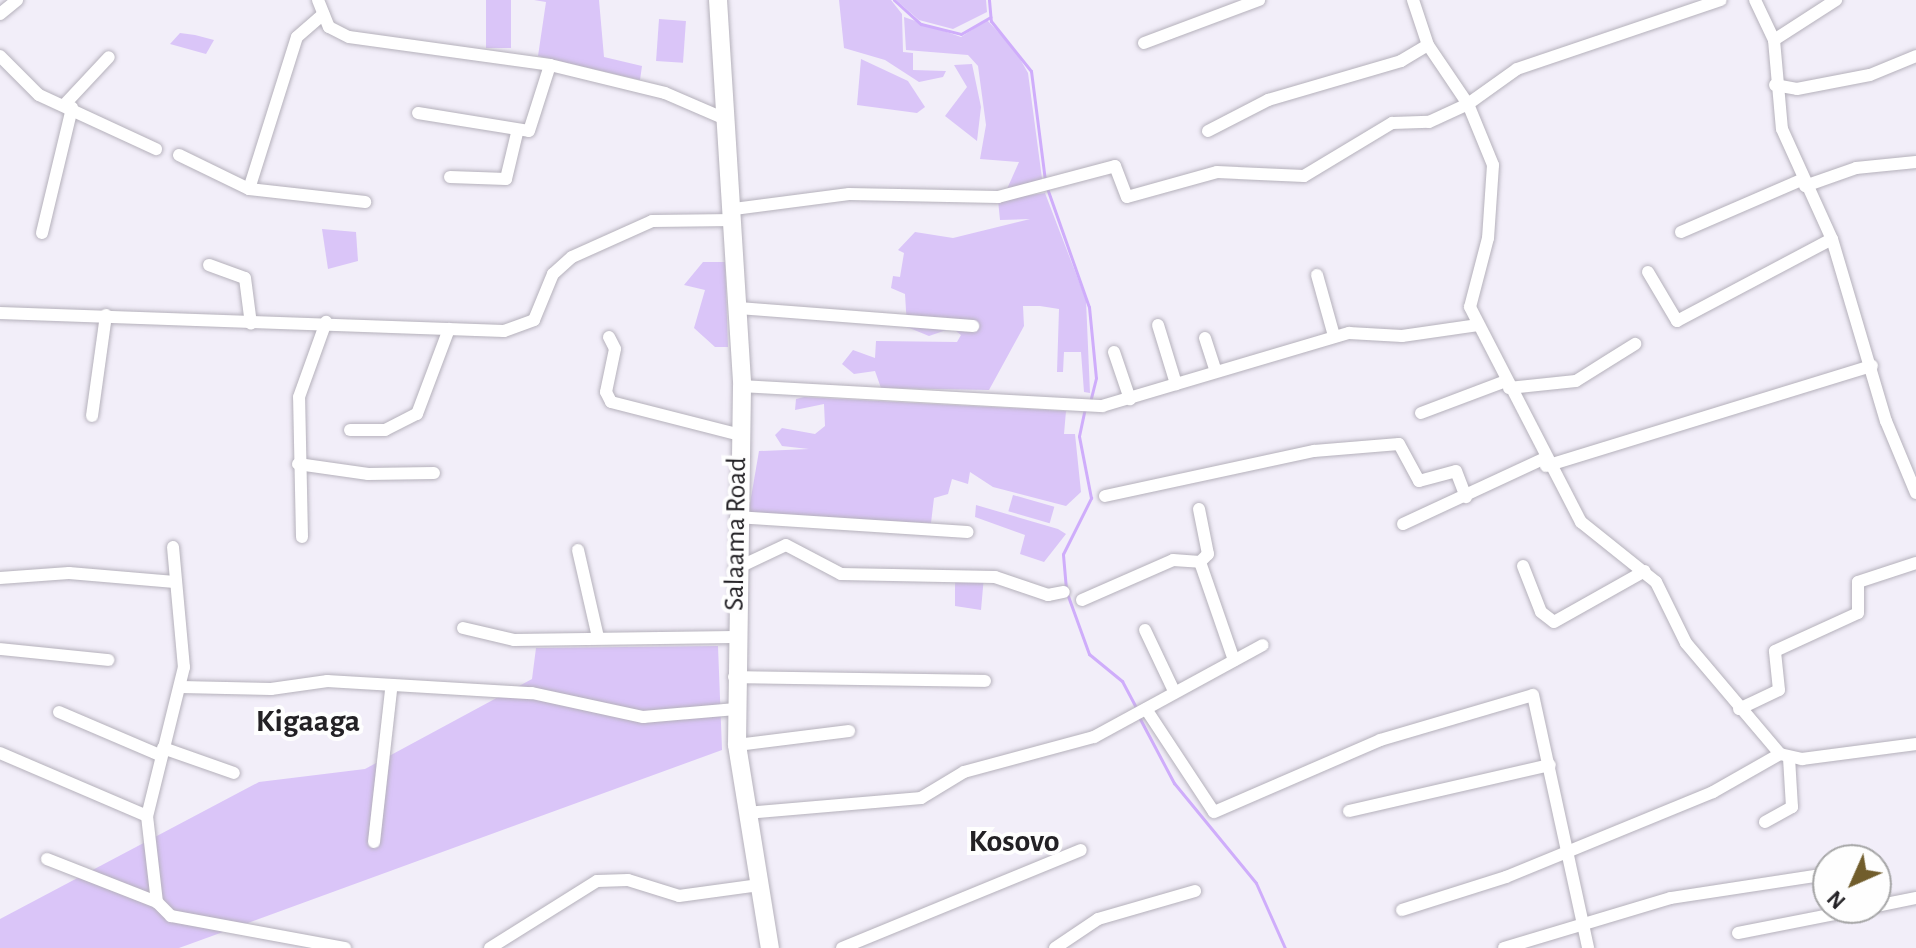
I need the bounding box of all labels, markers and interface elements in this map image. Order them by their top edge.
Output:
street label: Salaama Road [718,457,754,611]
district label: Kigaaga [256,702,360,740]
district label: Kosovo [968,822,1060,860]
north arrow [1812,844,1892,924]
text: N [1823,886,1850,913]

